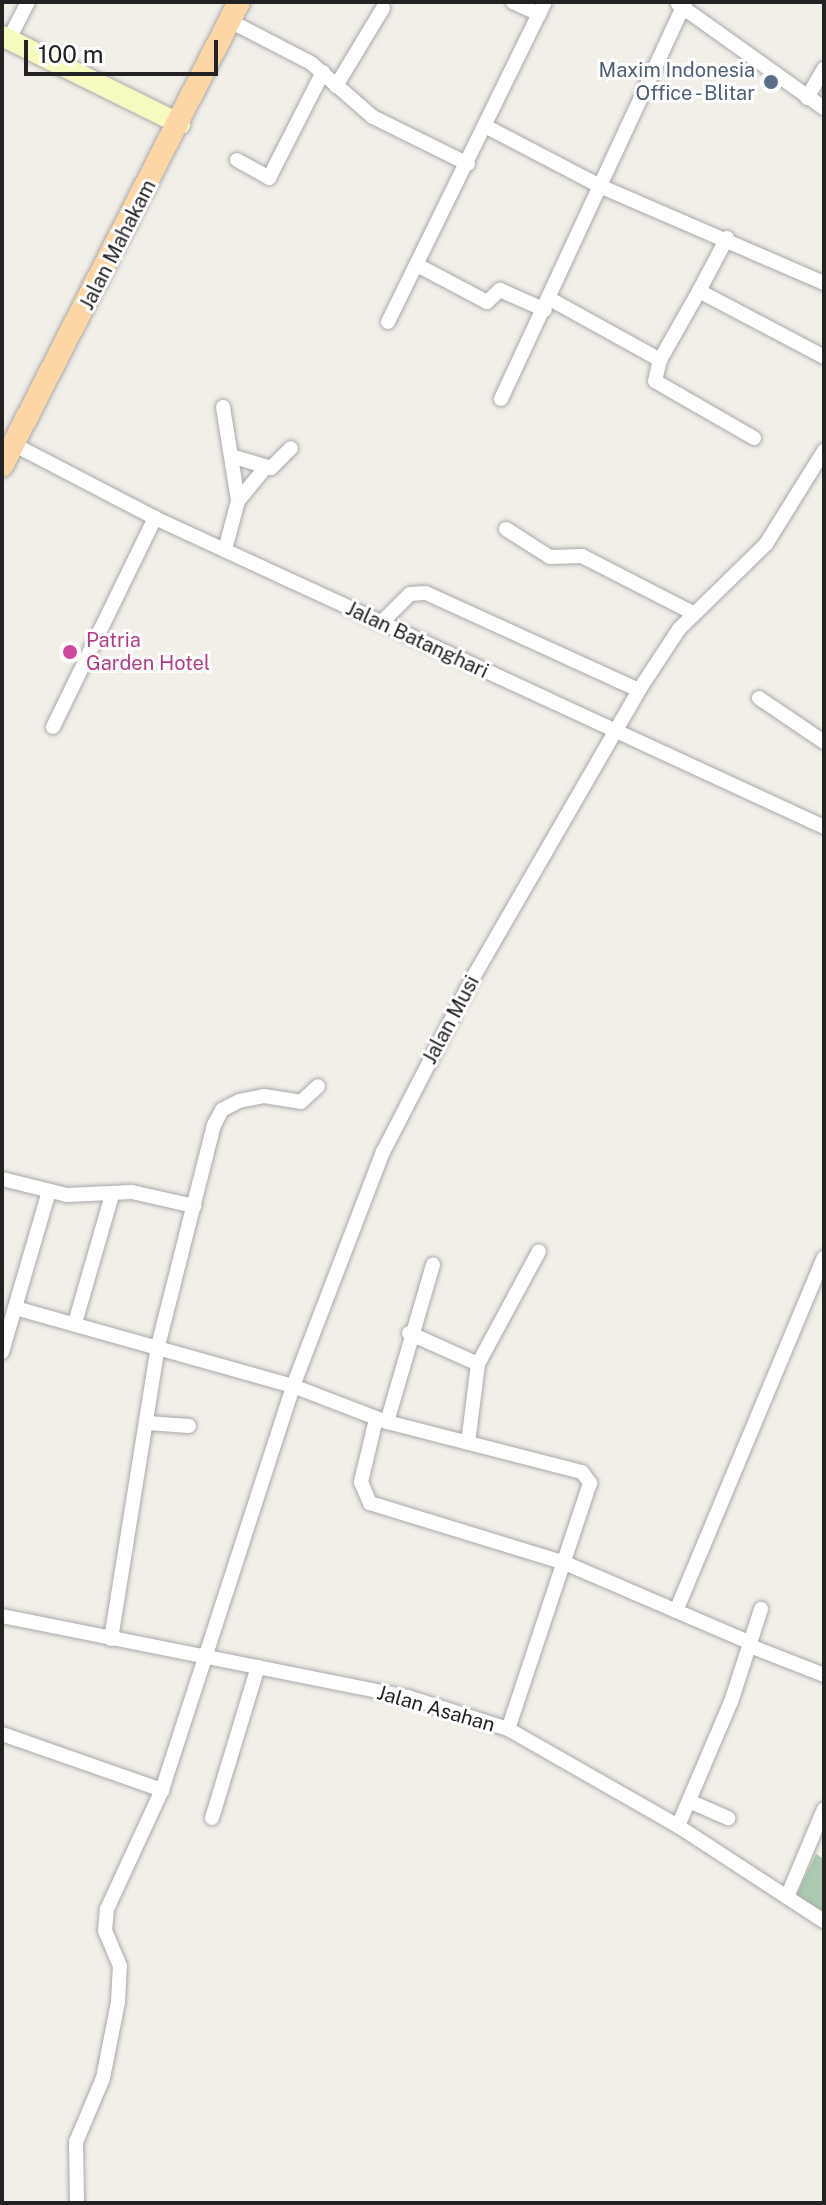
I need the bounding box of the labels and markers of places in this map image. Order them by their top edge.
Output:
place label: Maxim Indonesia Office - Blitar [599,58,755,105]
marker: Maxim Indonesia Office - Blitar [762,73,780,91]
place label: Patria Garden Hotel [86,628,210,675]
marker: Patria Garden Hotel [61,643,79,661]

